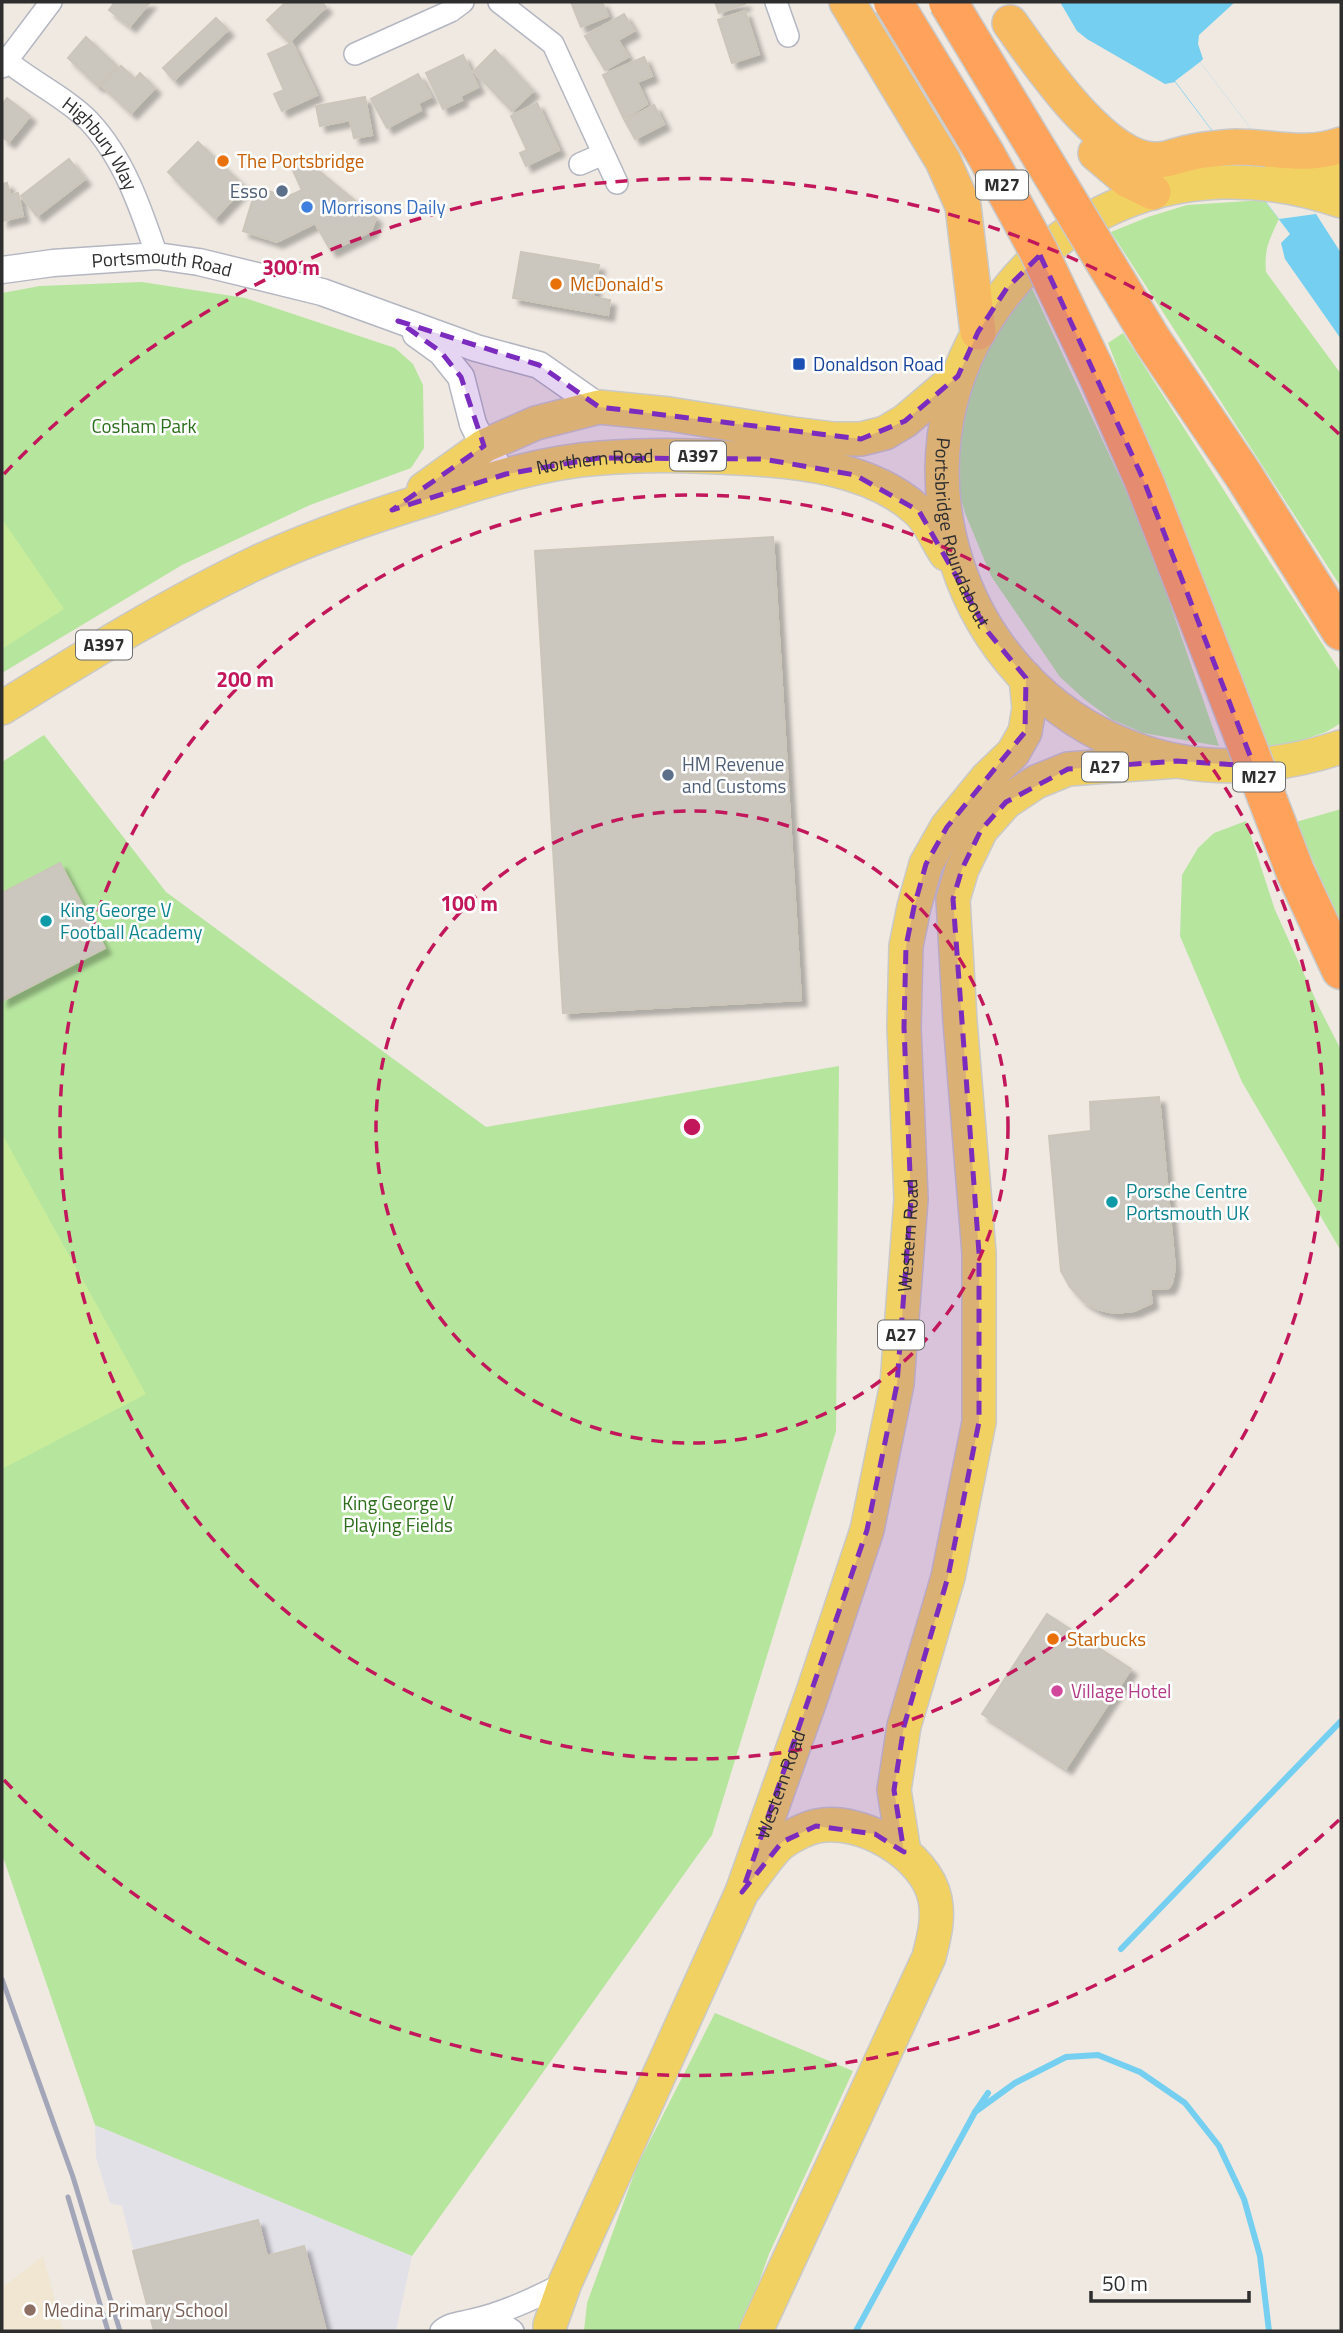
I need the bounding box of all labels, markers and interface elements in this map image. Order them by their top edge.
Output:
street label: Highbury Way [57,89,146,195]
place label: The Portsbridge [237,146,364,175]
marker: The Portsbridge [215,153,231,169]
road number: M27 [976,170,1028,200]
place label: Esso [230,176,268,205]
marker: Esso [274,183,290,199]
place label: Morrisons Daily [321,192,446,221]
marker: Morrisons Daily [299,199,315,215]
street label: Portsmouth Road [91,241,235,284]
text: 300 m [262,251,320,283]
place label: McDonald's [570,269,663,298]
marker: McDonald's [548,276,564,292]
place label: Donaldson Road [813,349,944,378]
marker: Donaldson Road [791,356,807,372]
park label: Cosham Park [91,411,197,440]
street label: Portsbridge Roundabout [928,436,999,633]
street label: Northern Road [533,440,654,481]
road number: A397 [670,442,726,470]
road number: A397 [76,630,132,660]
text: 200 m [216,663,274,695]
place label: HM Revenue and Customs [682,749,787,800]
road number: A27 [1082,752,1128,782]
road number: M27 [1233,762,1285,792]
marker: HM Revenue and Customs [660,767,676,783]
text: 100 m [440,887,498,919]
place label: King George V Football Academy [60,895,202,946]
marker: King George V Football Academy [38,913,54,929]
centre of rings [680,1115,704,1139]
place label: Porsche Centre Portsmouth UK [1126,1176,1250,1227]
street label: Western Road [889,1178,925,1293]
marker: Porsche Centre Portsmouth UK [1104,1194,1120,1210]
road number: A27 [878,1320,924,1350]
park label: King George V Playing Fields [342,1488,454,1539]
place label: Starbucks [1067,1624,1146,1653]
marker: Starbucks [1045,1631,1061,1647]
place label: Village Hotel [1071,1676,1171,1705]
marker: Village Hotel [1049,1683,1065,1699]
street label: Western Road [747,1726,812,1843]
scale bar [1091,2260,1248,2304]
text: 50 m [1102,2267,1148,2299]
place label: Medina Primary School [44,2295,228,2324]
marker: Medina Primary School [22,2302,38,2318]

